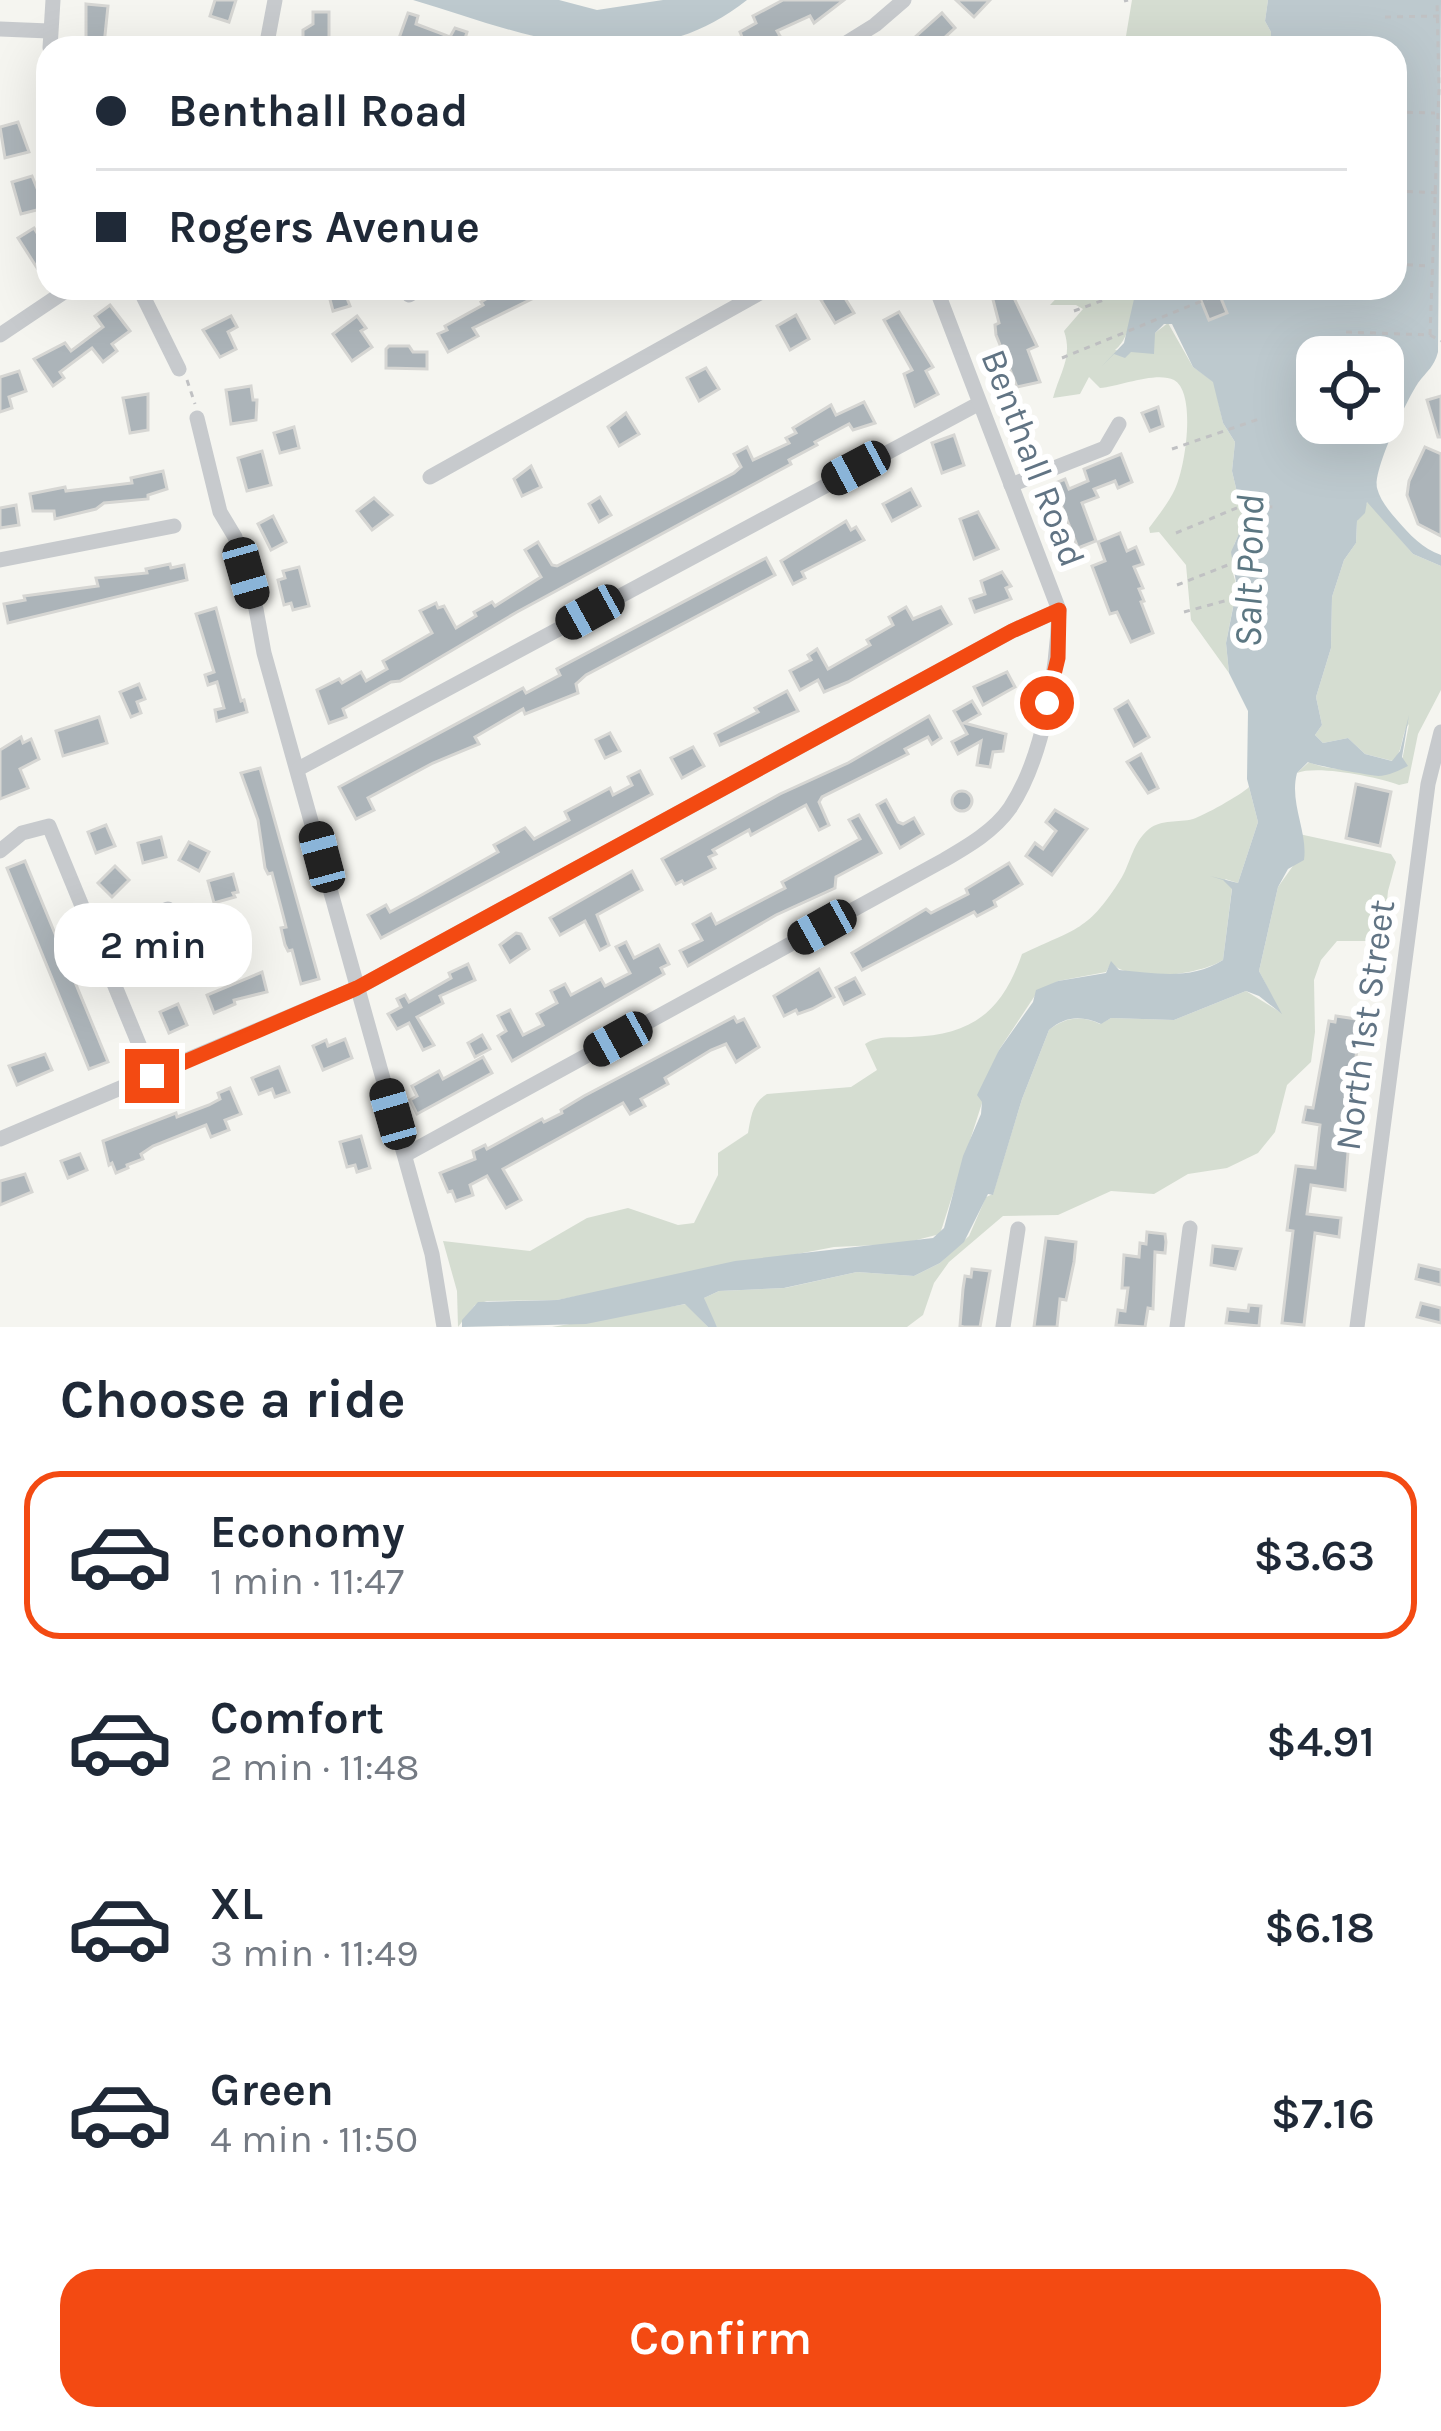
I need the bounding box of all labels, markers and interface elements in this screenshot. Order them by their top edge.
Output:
text: Benthall Road [168,85,468,137]
text: Rogers Avenue [168,201,480,253]
map controls [1296,336,1404,444]
button: locate [1296,336,1404,444]
street label: Benthall Road [972,343,1094,573]
car [816,435,896,501]
water label: Salt Pond [1225,494,1273,648]
car [219,533,273,613]
car [550,579,630,645]
route start [1020,676,1074,730]
car [295,818,349,896]
car [782,894,862,960]
street label: North 1st Street [1327,897,1403,1153]
callout: 2 min [53,902,251,986]
text: 2 min [100,922,206,968]
car [578,1006,658,1072]
route end [125,1049,179,1103]
car [366,1074,420,1154]
text: Choose a ride [60,1367,406,1431]
icon: car [66,1501,174,1609]
text: Economy [210,1506,405,1558]
text: $3.63 [1253,1529,1375,1581]
text: 1 min · 11:47 [210,1558,404,1604]
icon: car [66,1687,174,1795]
text: Comfort [210,1692,384,1744]
text: $4.91 [1266,1715,1375,1767]
text: 2 min · 11:48 [210,1744,420,1790]
icon: car [66,1873,174,1981]
text: XL [210,1878,263,1930]
text: $6.18 [1264,1901,1375,1953]
text: 3 min · 11:49 [210,1930,419,1976]
icon: car [66,2059,174,2167]
text: Green [210,2064,334,2116]
text: $7.16 [1271,2087,1375,2139]
text: 4 min · 11:50 [210,2116,418,2162]
button: Confirm [60,2269,1381,2407]

